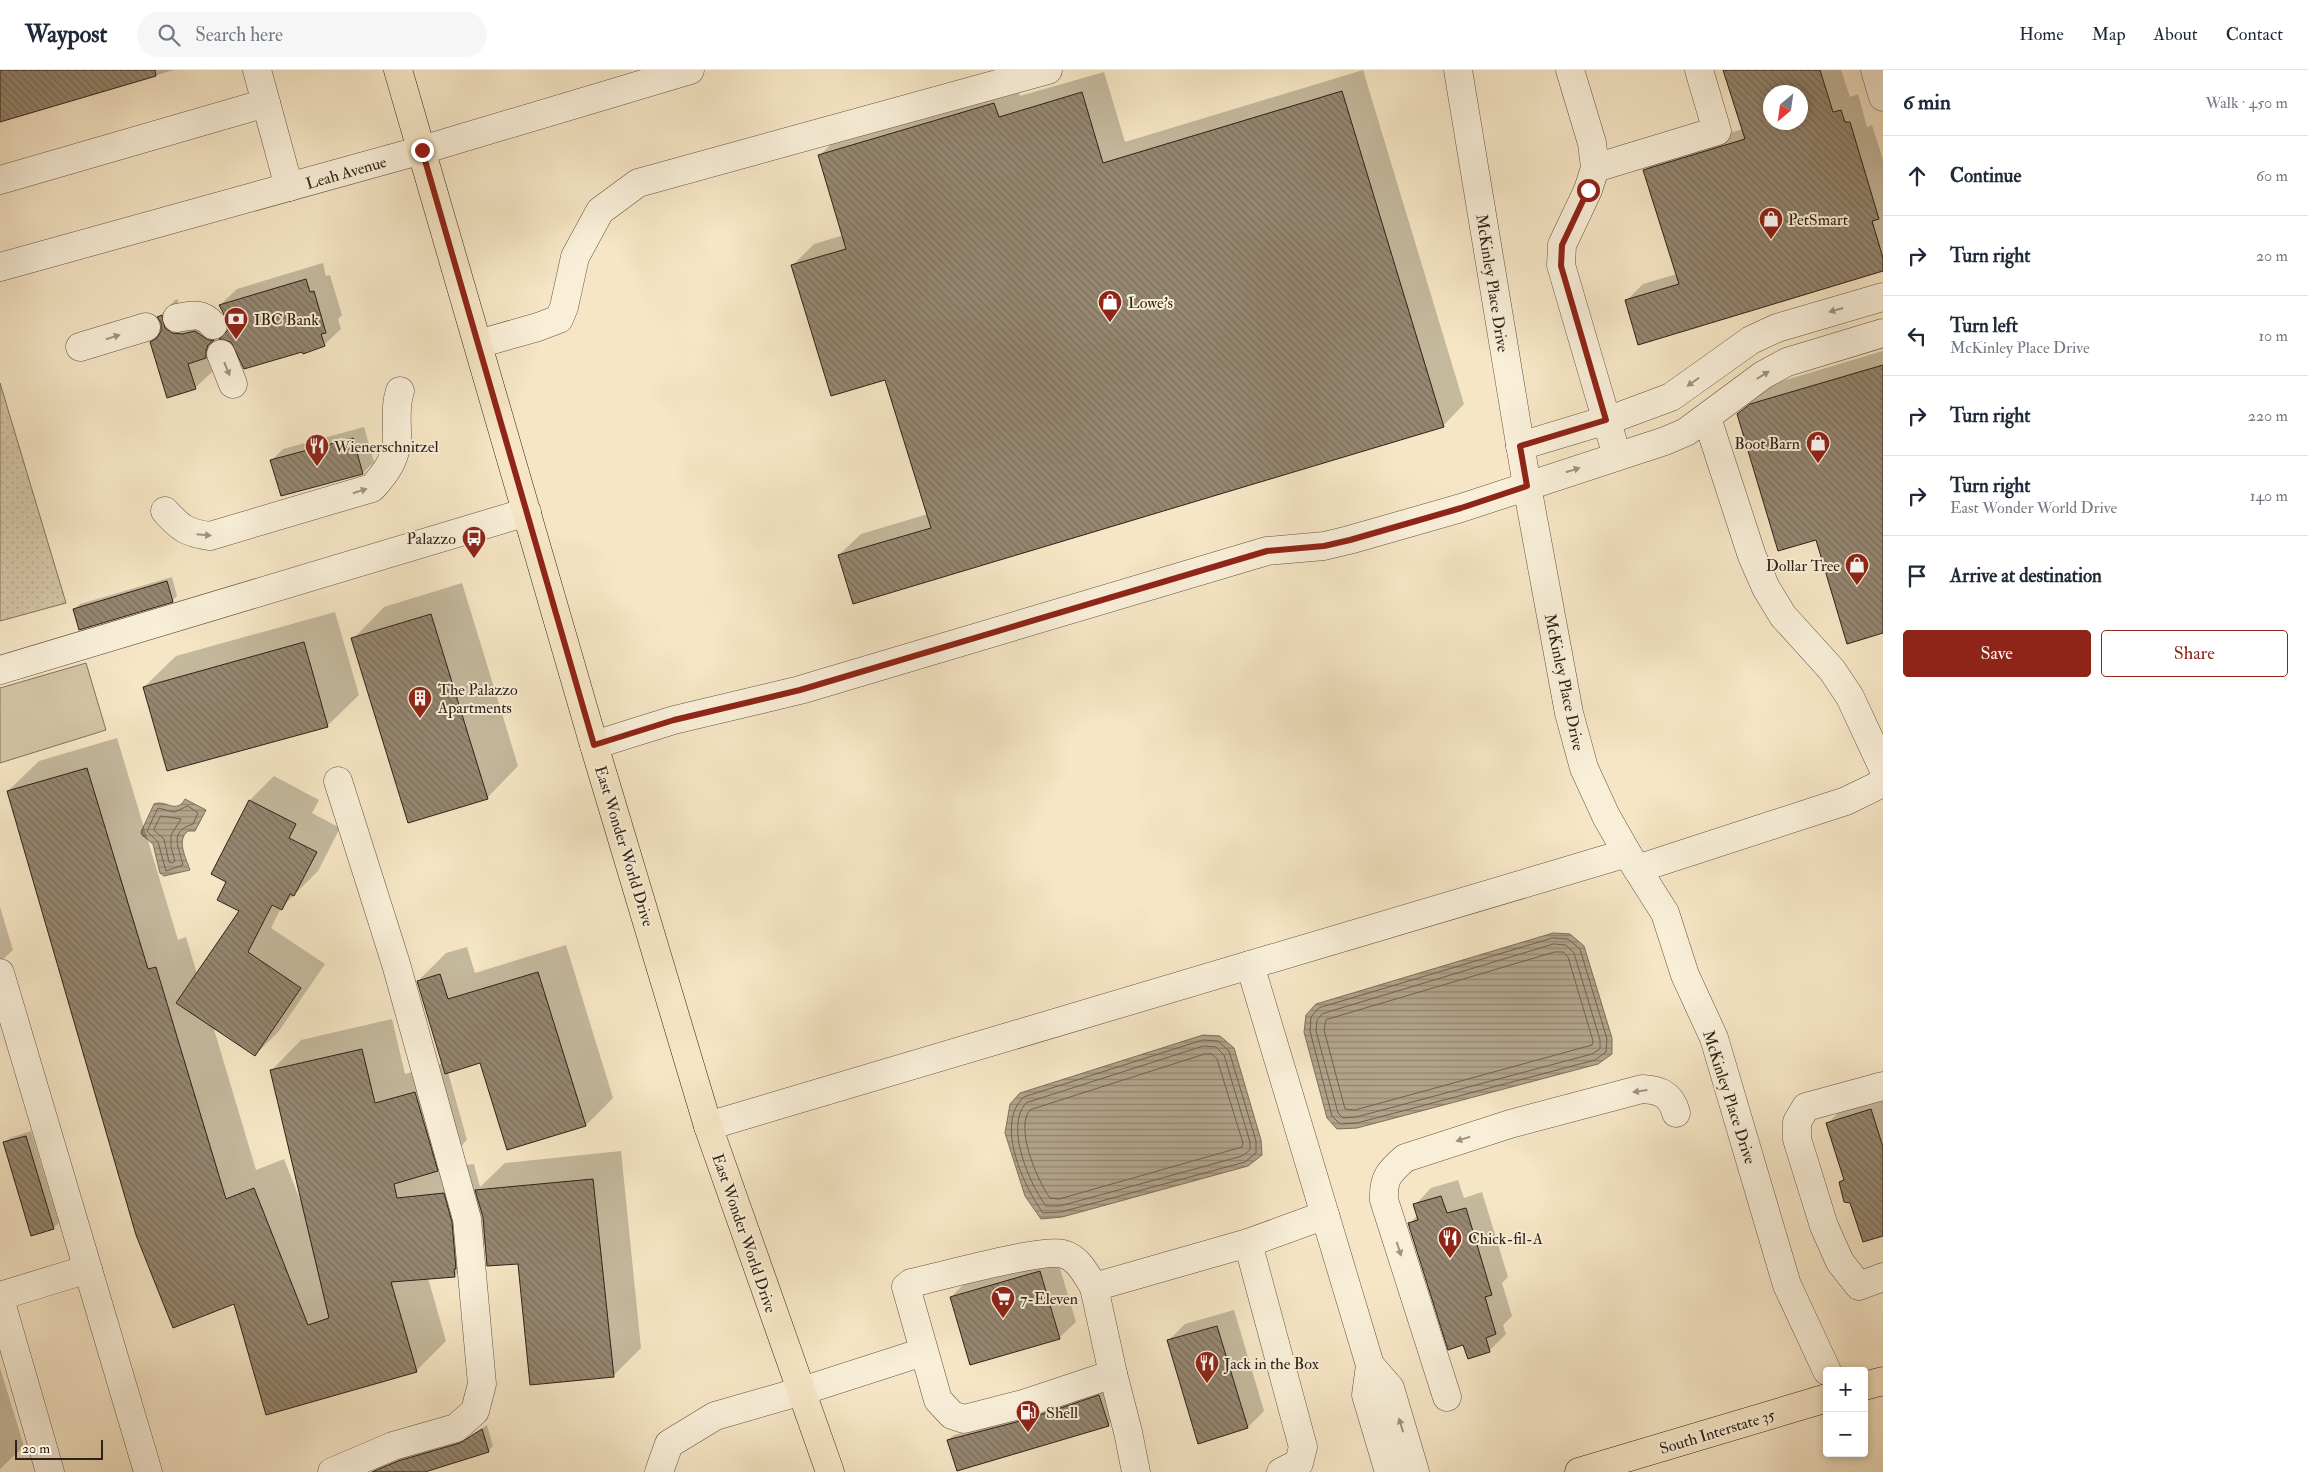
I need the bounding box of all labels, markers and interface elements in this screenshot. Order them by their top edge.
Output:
search box [137,12,487,57]
text: Waypost [25,19,107,50]
icon: search [155,21,183,49]
text: Search here [195,23,283,47]
text: Home [2019,23,2064,46]
text: Map [2092,23,2126,46]
text: About [2154,23,2198,46]
text: Contact [2226,23,2283,46]
north arrow [1763,85,1808,130]
text: 6 min [1903,89,1951,116]
text: Walk · 450 m [2205,93,2288,113]
route end [411,139,434,162]
street label: Leah Avenue [304,152,389,194]
icon: ahead [1903,162,1931,190]
text: Continue [1950,164,2021,188]
text: 60 m [2256,166,2288,186]
route start [1577,179,1600,202]
shop icon: PetSmart [1758,206,1784,240]
place label: PetSmart [1788,210,1848,230]
street label: McKinley Place Drive [1471,213,1513,354]
icon: right [1903,242,1931,270]
text: Turn right [1950,244,2030,268]
text: 20 m [2256,246,2288,266]
shop icon: Lowe's [1097,289,1123,323]
place label: Lowe's [1128,293,1173,313]
bank icon: IBC Bank [223,306,249,340]
one-way arrow [1829,307,1844,315]
place label: IBC Bank [254,310,319,330]
text: Turn left [1950,314,2018,338]
icon: left [1903,322,1931,350]
text: 10 m [2258,326,2288,346]
one-way arrow [105,333,120,341]
text: McKinley Place Drive [1950,338,2090,358]
one-way arrow [224,361,232,376]
one-way arrow [1756,371,1770,380]
one-way arrow [1686,377,1699,387]
icon: right [1903,402,1931,430]
text: Turn right [1950,404,2030,428]
text: 220 m [2248,406,2288,426]
shop icon: Boot Barn [1805,430,1831,464]
restaurant icon: Wienerschnitzel [304,433,330,467]
place label: Boot Barn [1734,434,1800,454]
place label: Wienerschnitzel [333,437,439,457]
one-way arrow [1566,466,1581,474]
text: Turn right [1950,474,2030,498]
icon: right [1903,482,1931,510]
text: 140 m [2250,486,2288,506]
one-way arrow [353,487,368,494]
text: East Wonder World Drive [1950,498,2117,518]
bus stop icon: Palazzo [461,525,487,559]
place label: Palazzo [407,529,456,549]
one-way arrow [197,531,213,539]
shop icon: Dollar Tree [1844,552,1870,586]
place label: Dollar Tree [1766,556,1840,576]
icon: arrive [1903,562,1931,590]
text: Arrive at destination [1950,564,2102,588]
street label: McKinley Place Drive [1540,612,1588,753]
button: Save [1903,630,2091,677]
button: Share [2101,630,2288,677]
place label: The Palazzo Apartments [437,680,518,719]
building icon: The Palazzo Apartments [407,685,433,719]
street label: East Wonder World Drive [590,763,658,929]
street label: McKinley Place Drive [1698,1028,1760,1167]
one-way arrow [1632,1087,1648,1095]
one-way arrow [1456,1136,1471,1144]
street label: East Wonder World Drive [707,1151,781,1316]
restaurant icon: Chick-fil-A [1437,1225,1463,1259]
place label: Chick-fil-A [1468,1229,1543,1249]
one-way arrow [1396,1241,1403,1256]
supermarket icon: 7-Eleven [990,1285,1016,1319]
place label: 7-Eleven [1020,1289,1078,1309]
restaurant icon: Jack in the Box [1194,1350,1220,1384]
place label: Jack in the Box [1223,1354,1319,1375]
map controls [1823,1367,1868,1457]
button: + [1823,1367,1868,1412]
fuel station icon: Shell [1015,1399,1041,1433]
place label: Shell [1046,1403,1078,1423]
street label: South Interstate 35 [1657,1405,1778,1459]
button: − [1823,1412,1868,1457]
one-way arrow [1397,1418,1405,1433]
scale bar [15,1437,102,1460]
text: 20 m [22,1440,50,1457]

